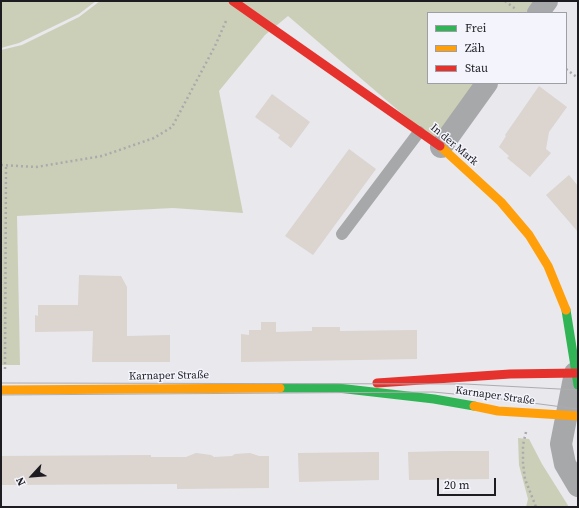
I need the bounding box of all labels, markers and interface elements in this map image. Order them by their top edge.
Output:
legend [427,12,567,84]
text: Frei [465,20,486,36]
text: Zäh [465,40,485,56]
text: Stau [465,60,488,76]
street label: In der Mark [427,121,481,169]
street label: Karnaper Straße [129,369,209,383]
street label: Karnaper Straße [454,384,536,408]
north arrow [12,456,52,496]
scale bar [439,470,498,496]
text: N [12,475,29,488]
text: 20 m [444,477,470,493]

